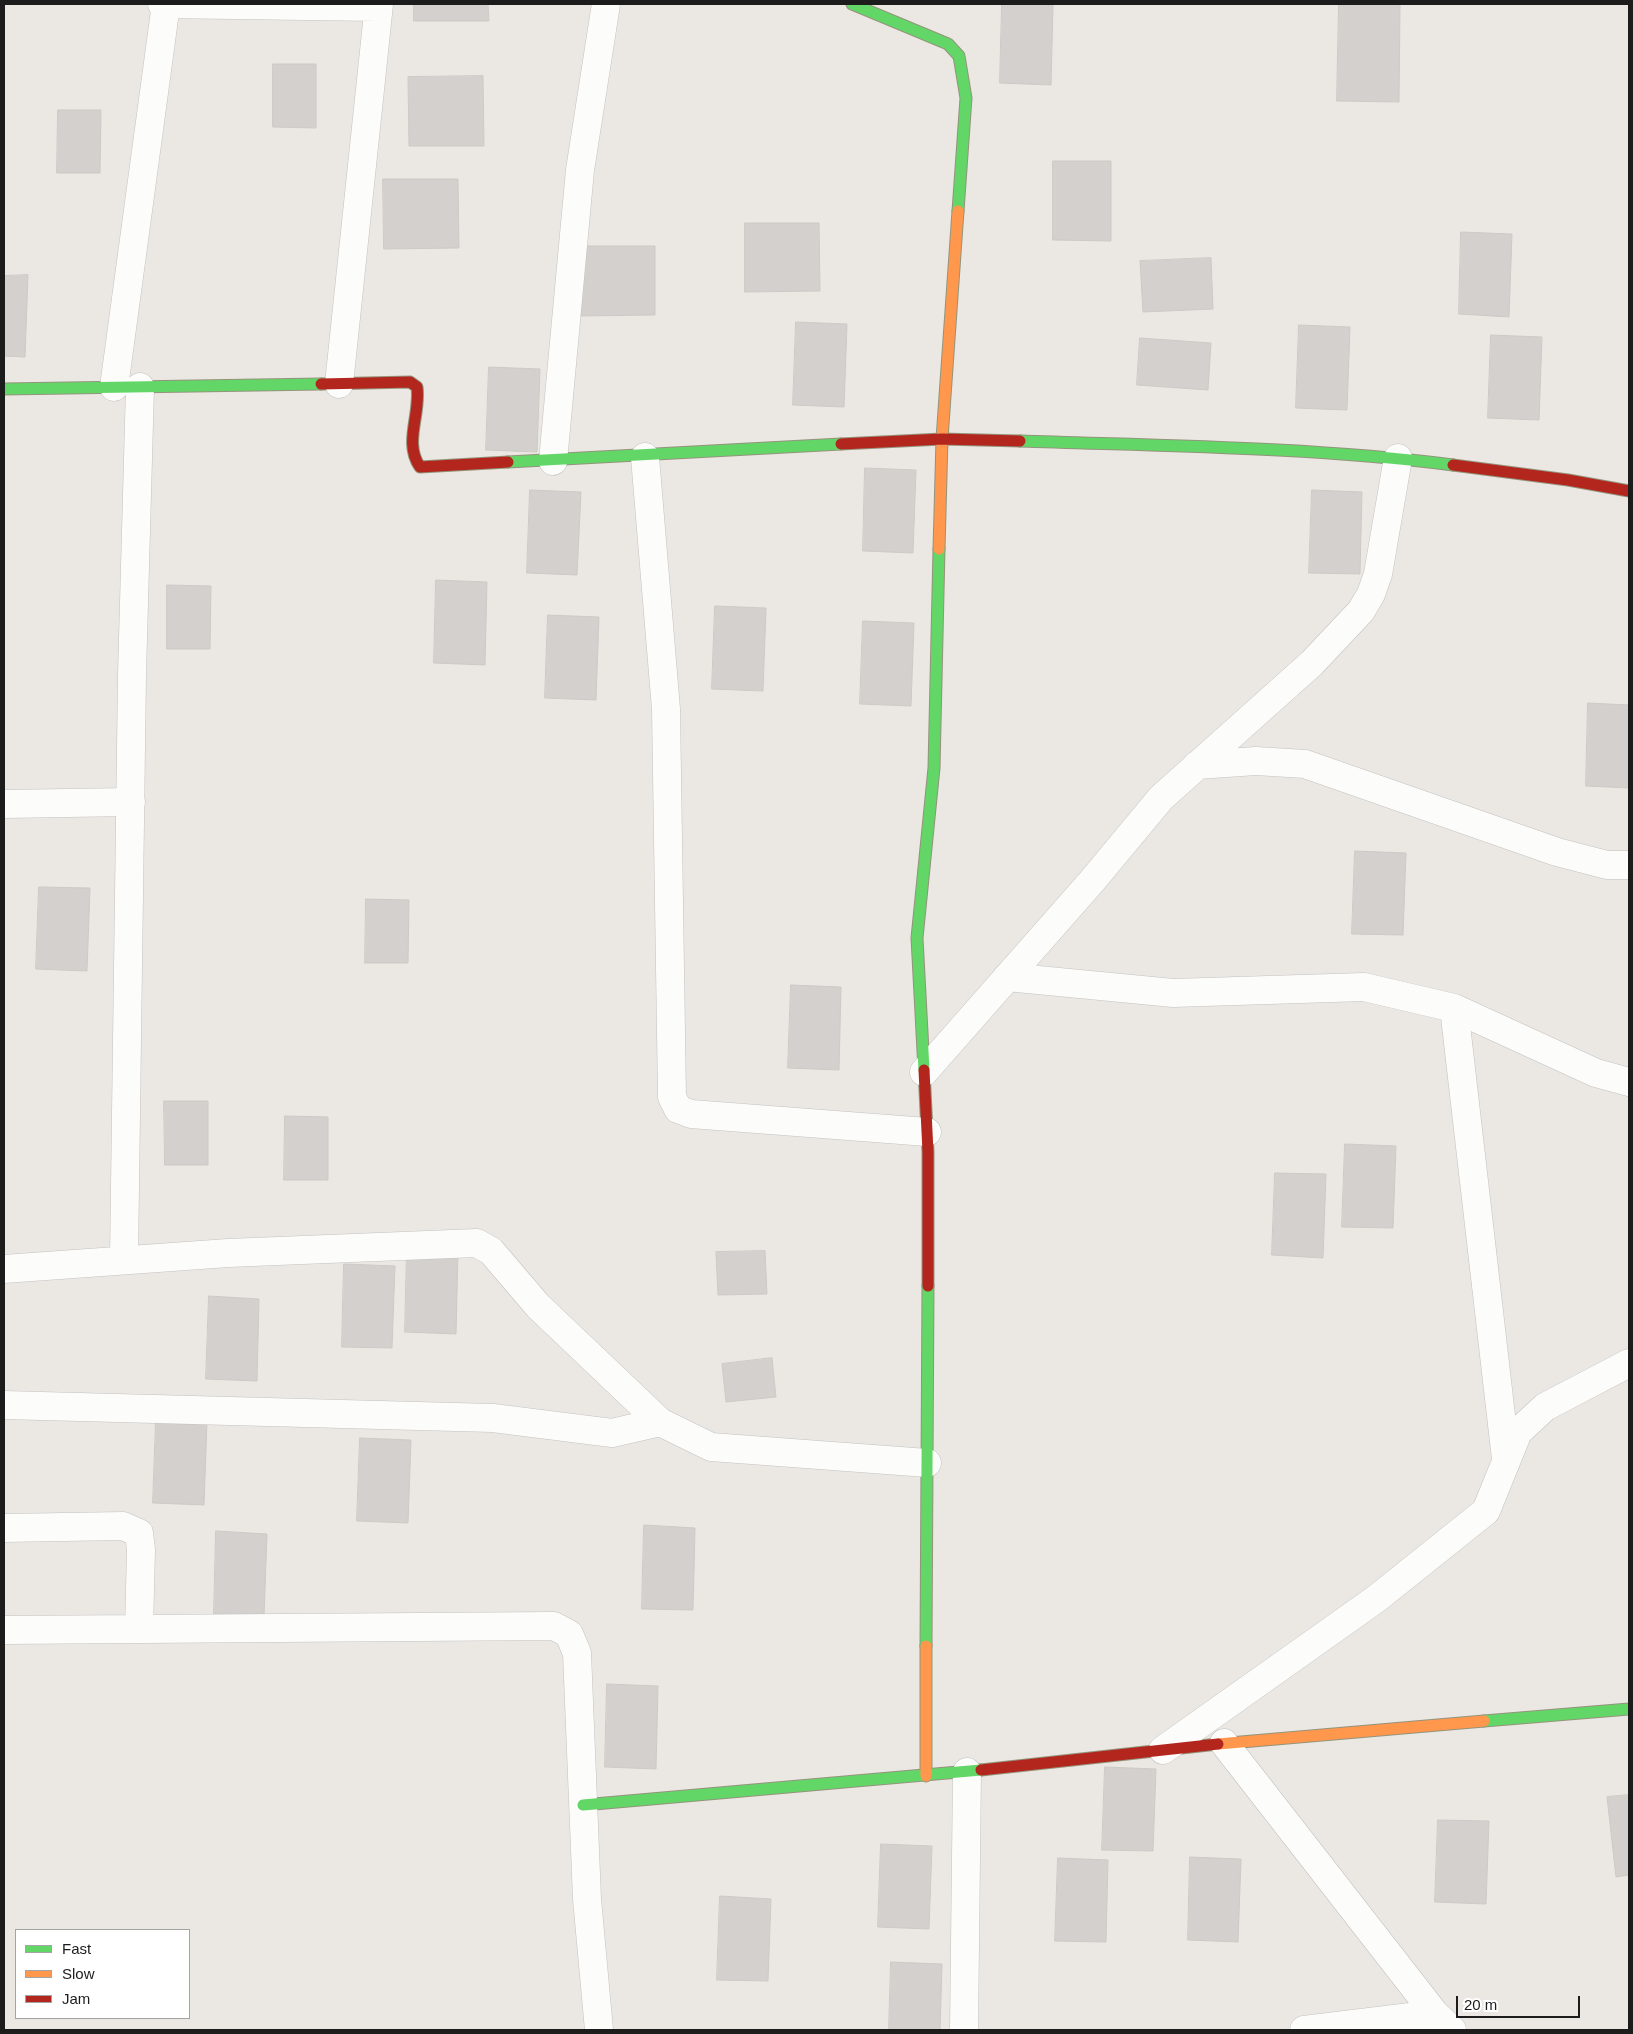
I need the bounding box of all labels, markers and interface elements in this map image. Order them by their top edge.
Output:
legend [15,1929,190,2019]
text: Fast [62,1940,91,1957]
text: Slow [62,1965,95,1982]
scale bar [1458,1986,1582,2018]
text: Jam [62,1990,90,2007]
text: 20 m [1464,1996,1497,2013]

